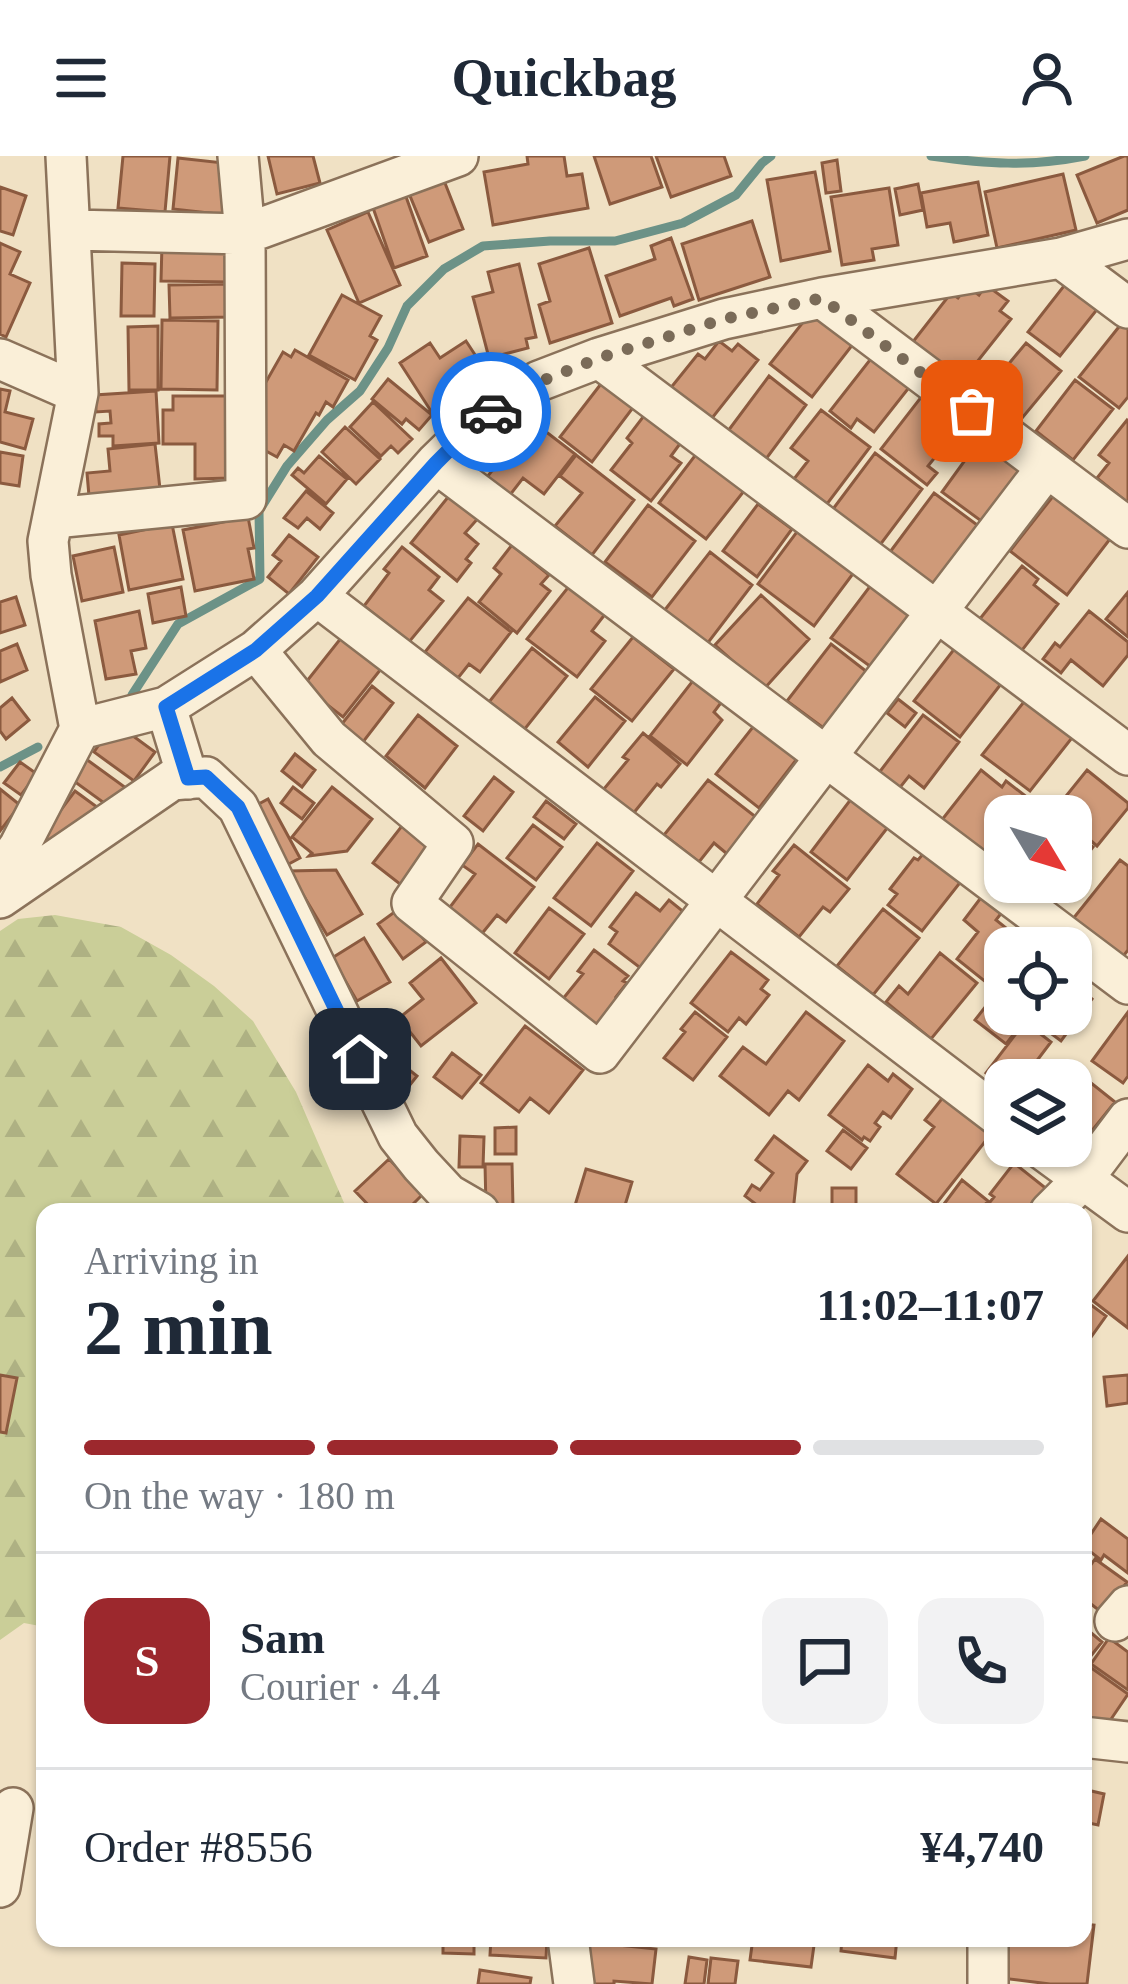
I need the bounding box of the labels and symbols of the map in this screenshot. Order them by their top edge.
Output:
courier [431,352,551,472]
pin [921,360,1023,462]
north arrow [984,795,1092,903]
pin [309,1008,411,1110]

